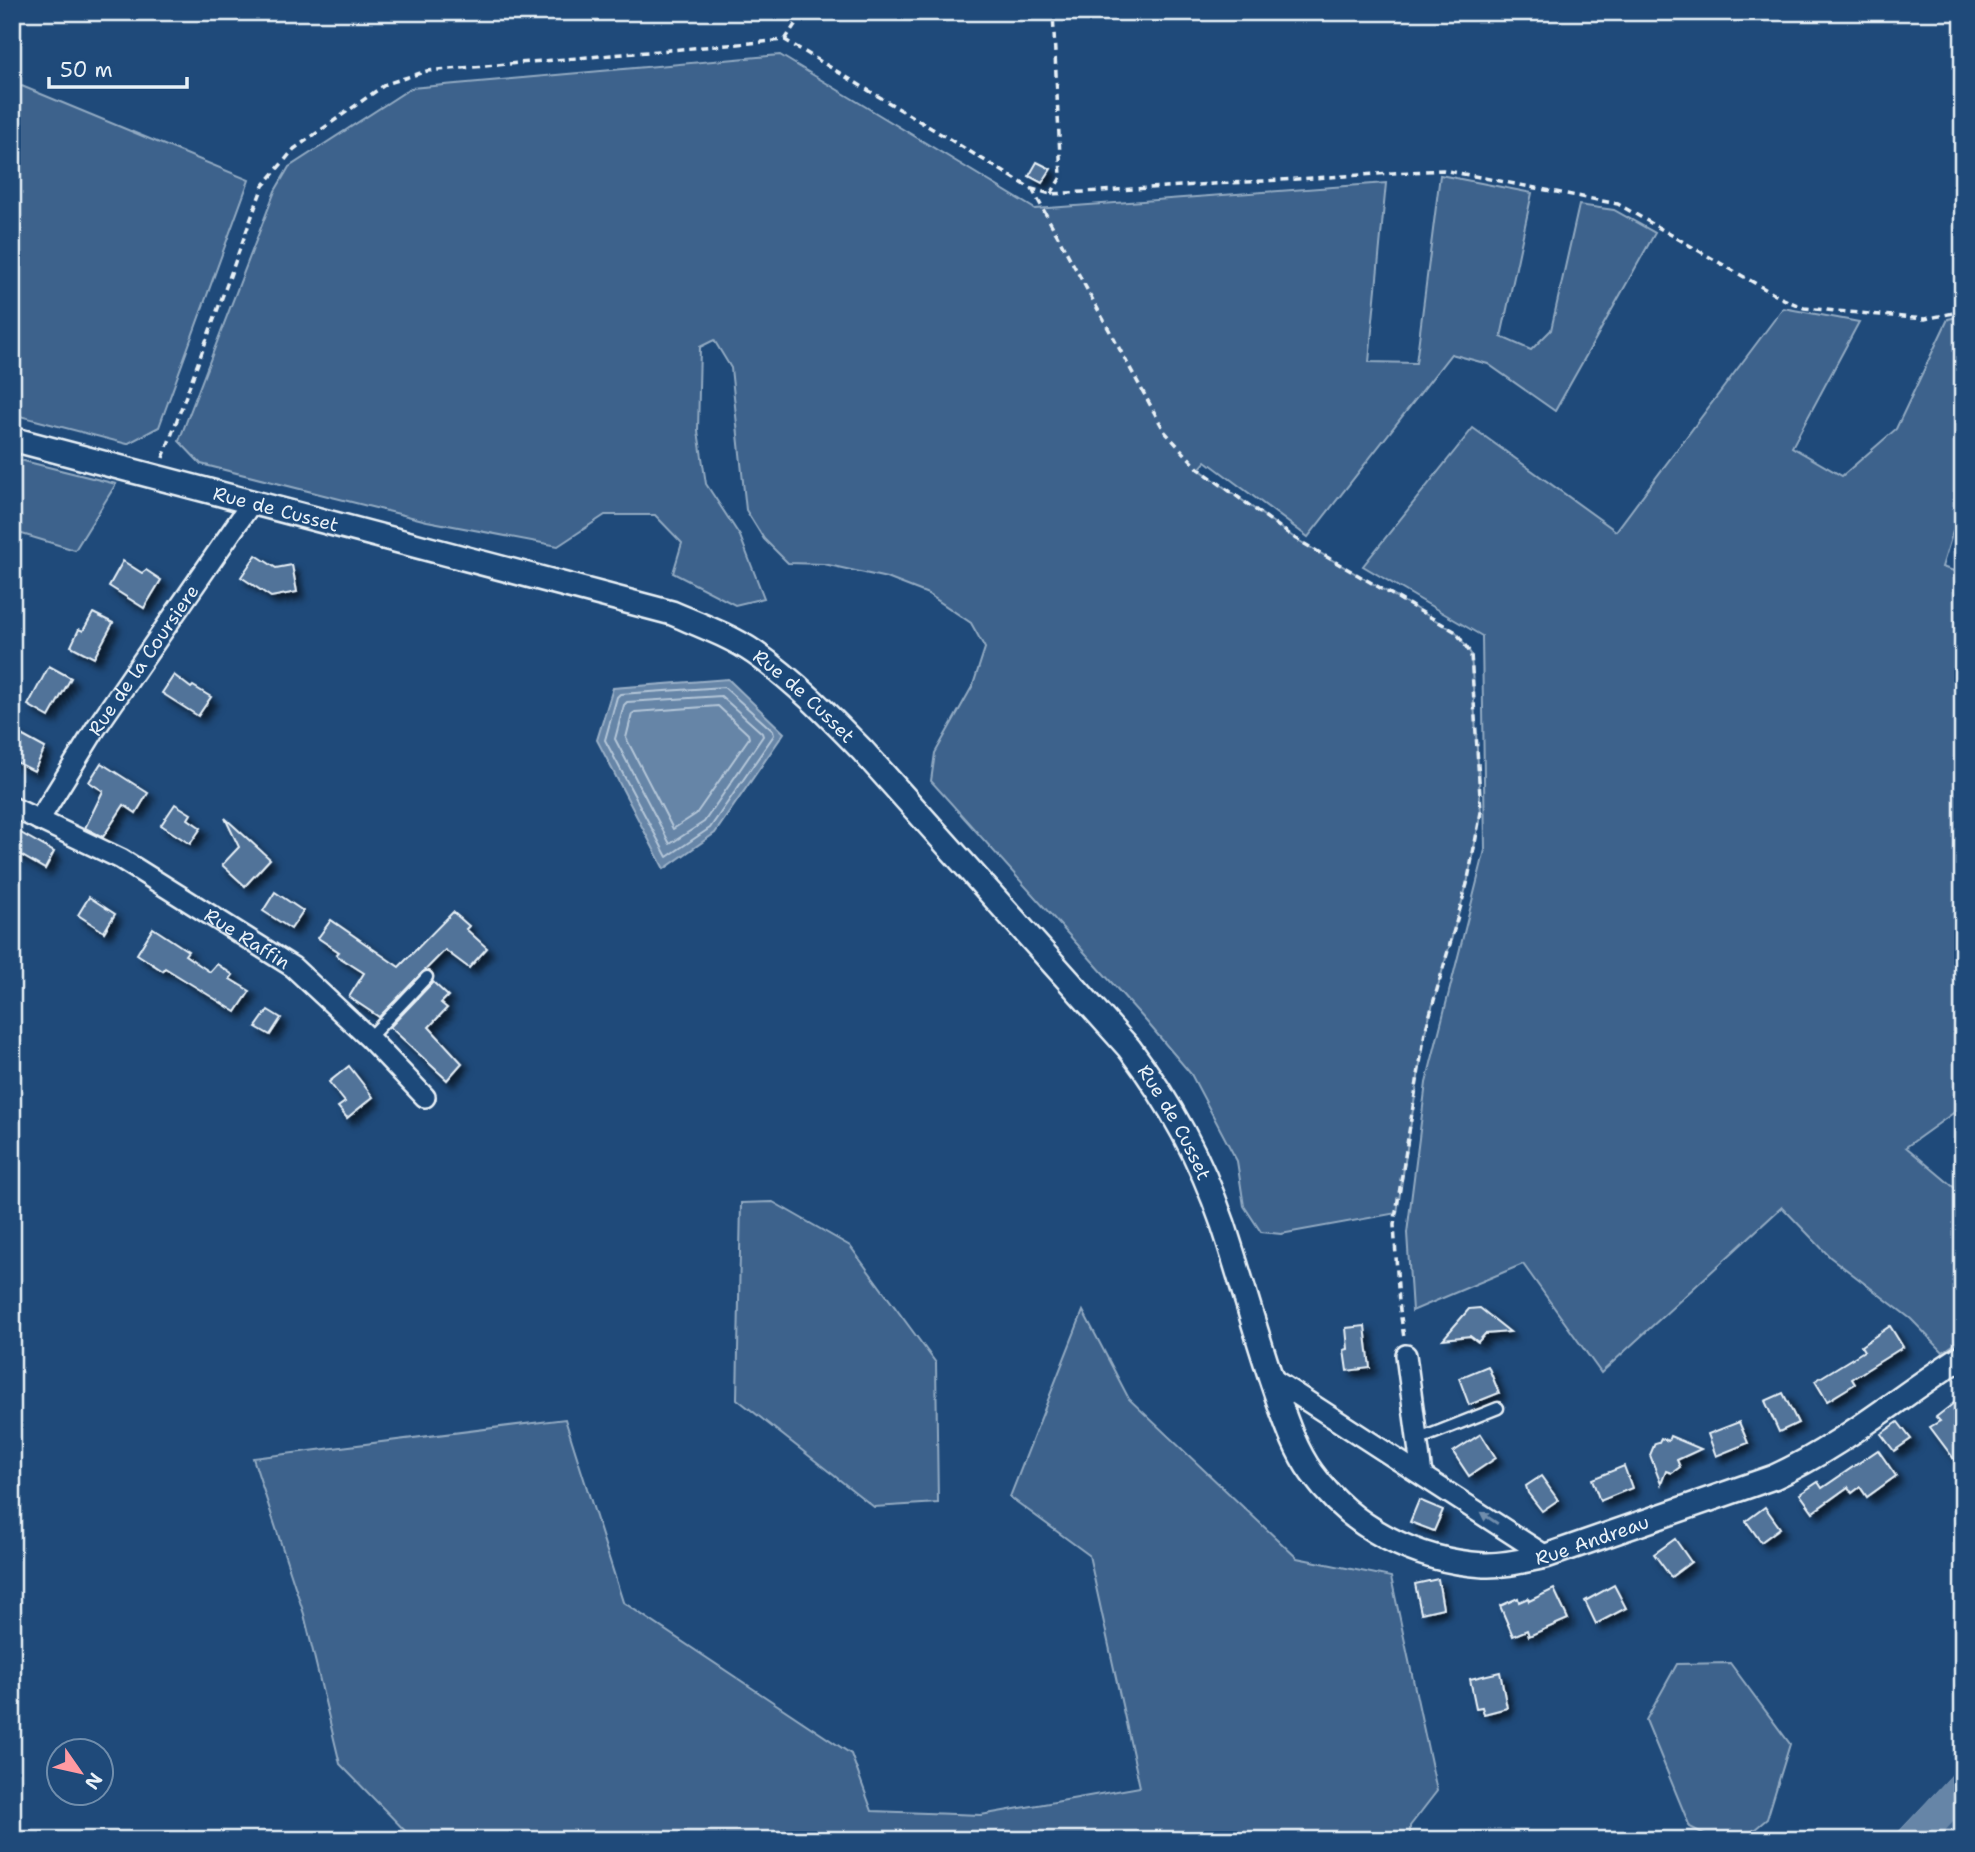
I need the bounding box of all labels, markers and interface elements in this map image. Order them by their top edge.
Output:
scale bar [49,46,187,90]
text: 50 m [60,56,113,84]
street label: Rue de Cusset [211,480,341,537]
street label: Rue de la Coursiere [82,579,204,740]
street label: Rue de Cusset [748,643,860,748]
street label: Rue Raffin [200,902,295,975]
street label: Rue de Cusset [1132,1060,1217,1184]
street label: Rue Andreau [1533,1509,1652,1570]
one-way arrow [1479,1512,1499,1525]
north arrow [46,1736,116,1806]
text: N [79,1768,108,1794]

